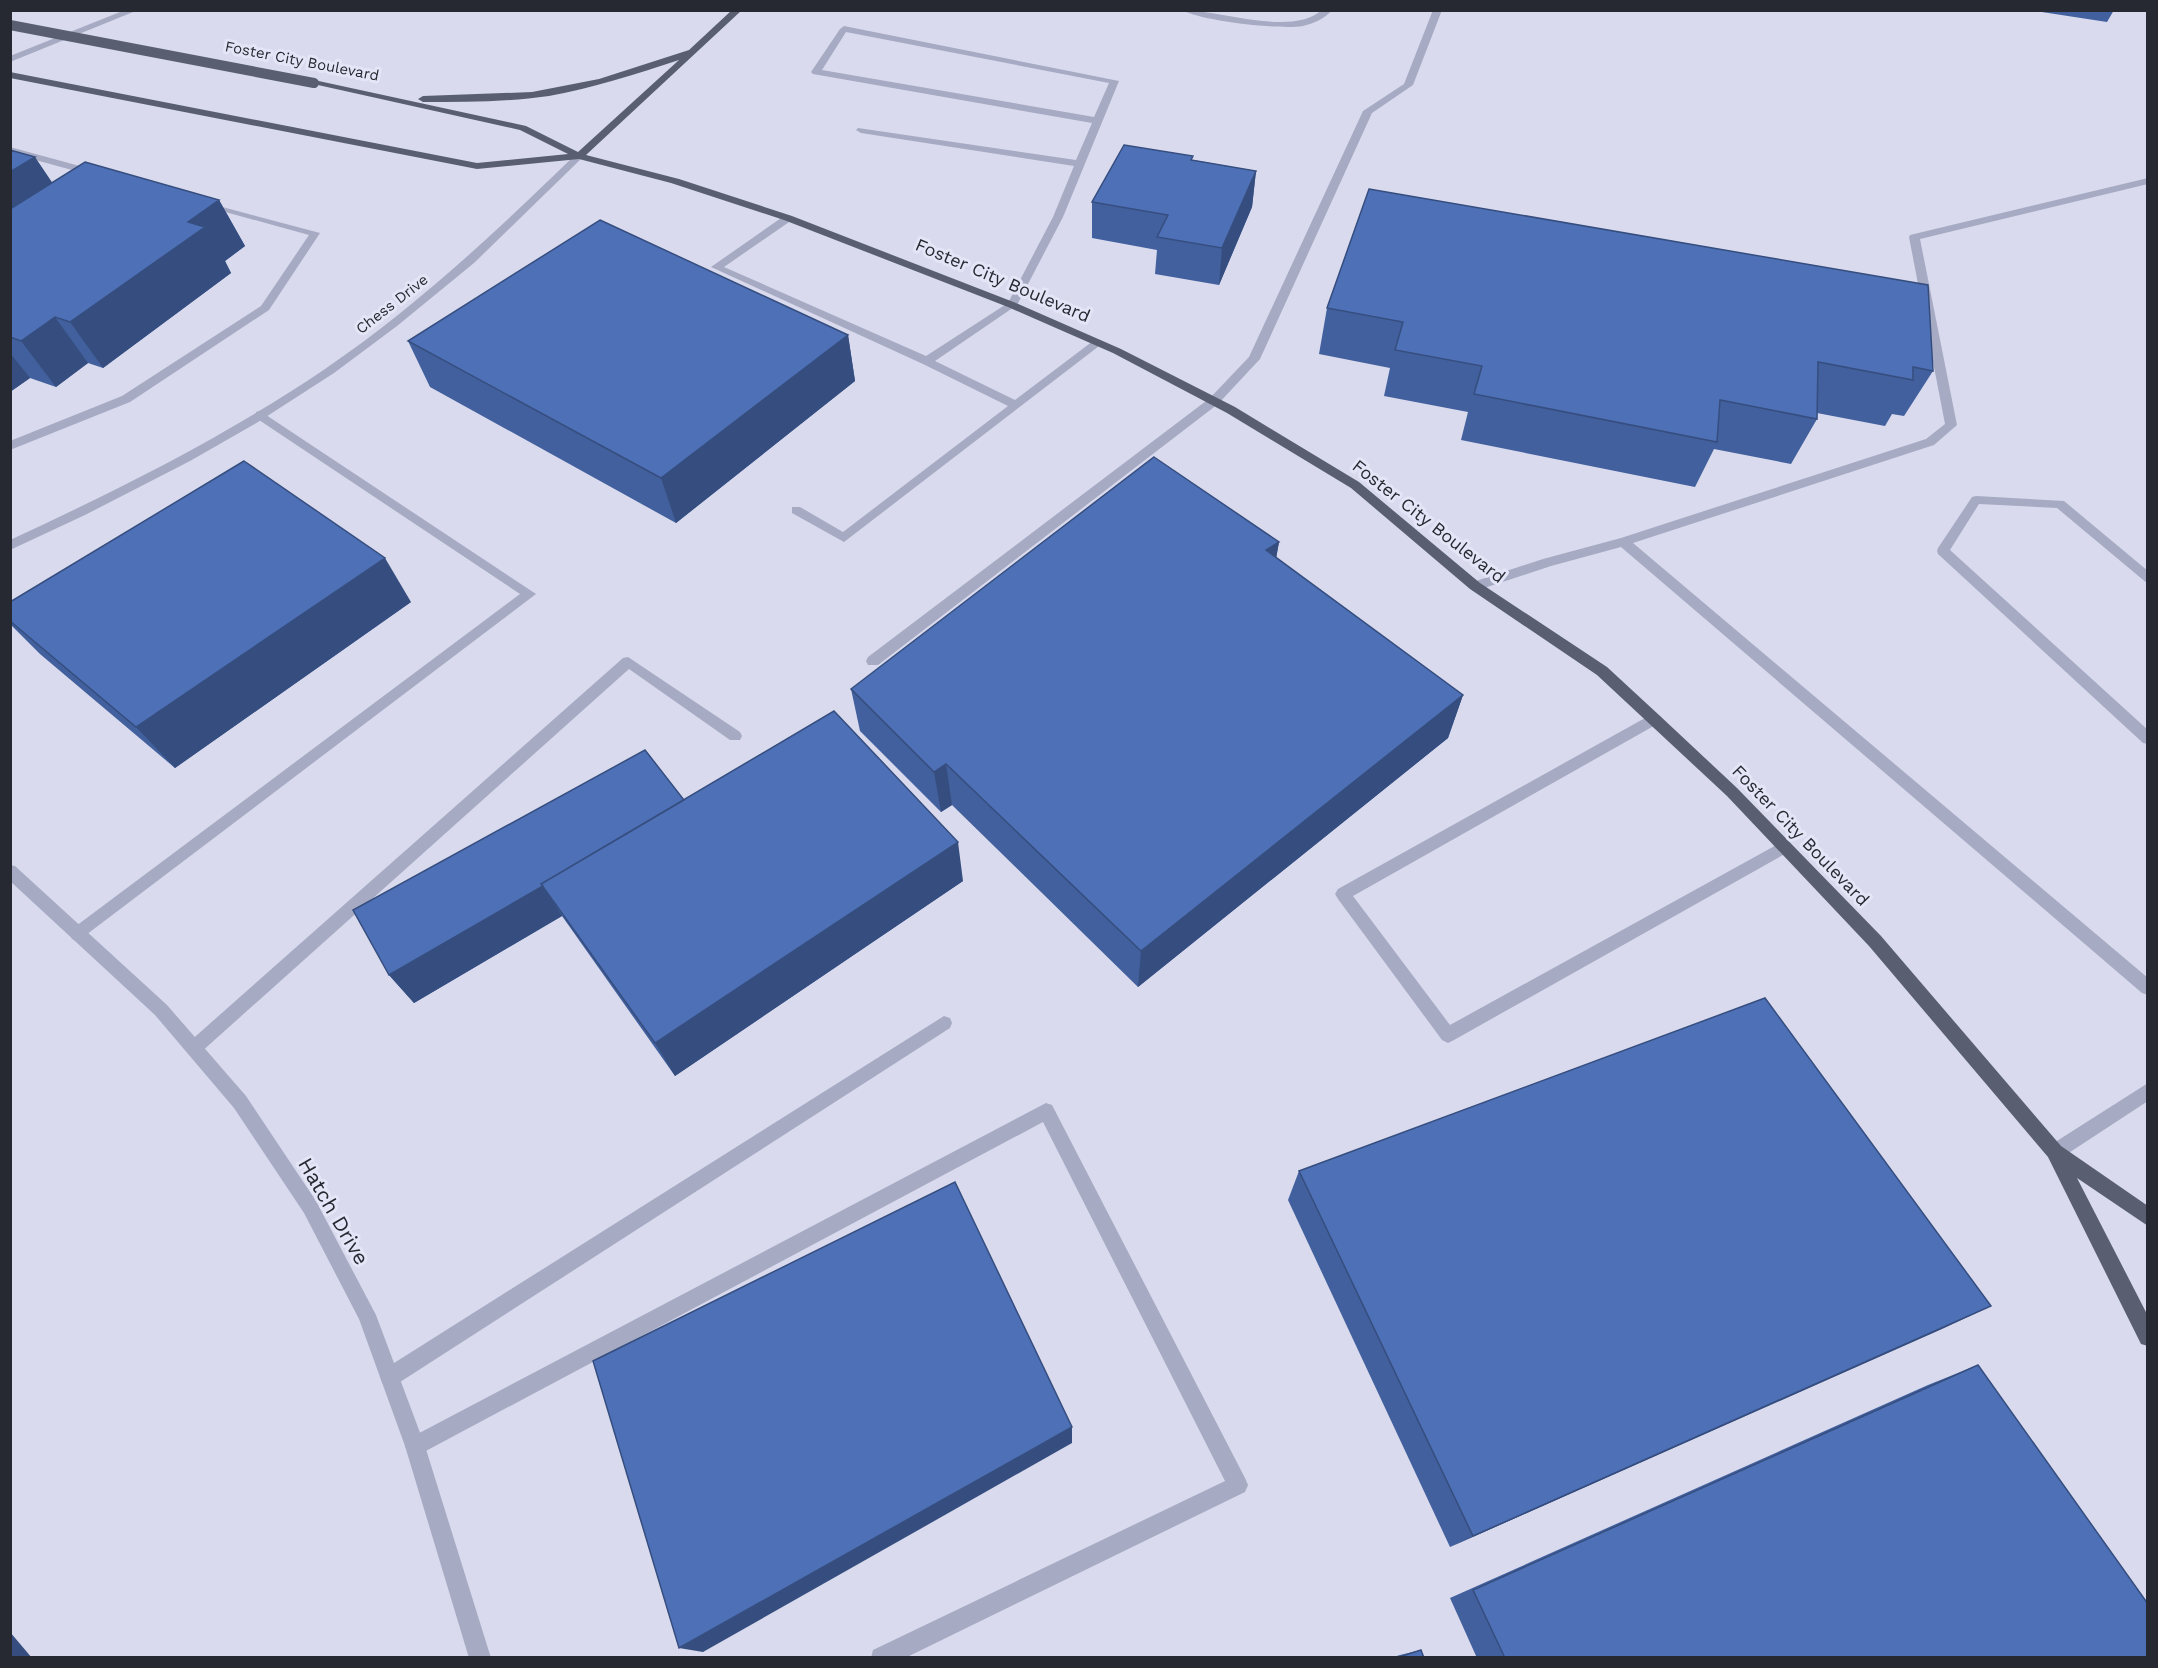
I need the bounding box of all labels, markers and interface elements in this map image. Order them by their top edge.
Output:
street label: Foster City Boulevard [223,37,381,85]
street label: Foster City Boulevard [912,234,1094,326]
street label: Chess Drive [352,270,432,338]
street label: Foster City Boulevard [1349,455,1509,587]
street label: Foster City Boulevard [1728,760,1874,910]
street label: Hatch Drive [293,1153,375,1269]

